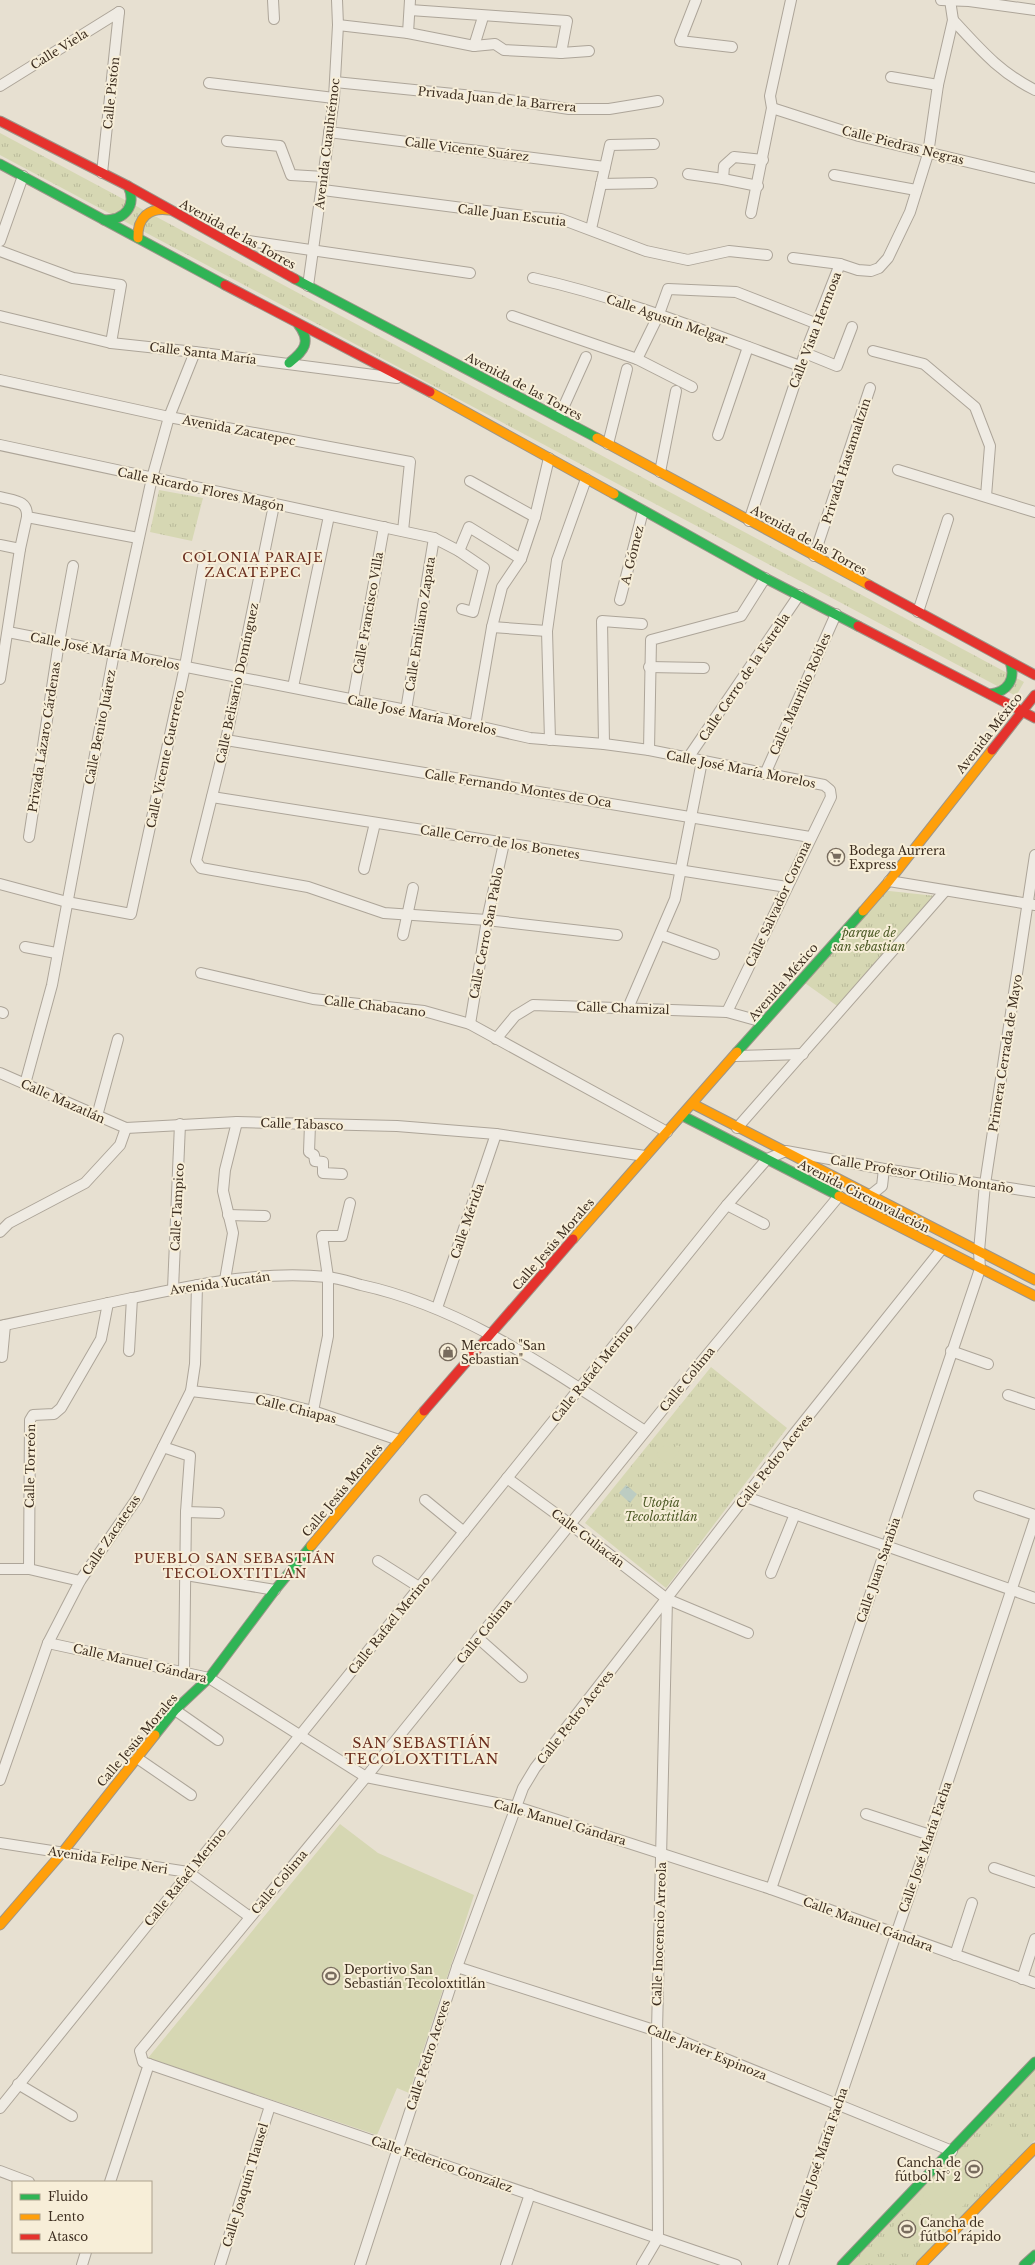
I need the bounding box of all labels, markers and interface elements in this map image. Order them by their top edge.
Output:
street label: Calle Viela [28,25,91,73]
street label: Calle Pistón [100,56,122,130]
street label: Avenida Cuauhtémoc [311,77,343,211]
street label: Privada Juan de la Barrera [417,83,577,115]
street label: Calle Piedras Negras [840,123,966,167]
street label: Calle Vicente Suárez [404,134,530,164]
street label: Avenida de las Torres [177,195,299,272]
street label: Calle Juan Escutia [457,201,567,229]
street label: Calle Vista Hermosa [786,269,844,390]
street label: Calle Agustín Melgar [604,291,730,347]
street label: Calle Santa María [149,339,258,367]
street label: Avenida de las Torres [462,348,585,423]
street label: Privada Hastamaltzin [819,396,873,526]
street label: Avenida Zacatepec [180,411,297,448]
street label: Calle Ricardo Flores Magón [116,464,286,514]
street label: Avenida de las Torres [748,501,870,578]
street label: A. Gómez [617,523,647,587]
district label: COLONIA PARAJE ZACATEPEC [182,549,324,581]
street label: Calle Francisco Villa [350,550,386,675]
street label: Calle Emiliano Zapata [402,555,438,692]
street label: Calle Belisario Domínguez [213,601,261,765]
street label: Calle Cerro de la Estrella [695,610,793,744]
street label: Calle José María Morelos [29,629,181,673]
street label: Calle Maurilio Robles [766,630,834,758]
street label: Privada Lázaro Cárdenas [25,660,63,814]
street label: Calle Benito Juárez [81,668,119,786]
street label: Calle Vicente Guerrero [143,688,187,829]
street label: Avenida México [952,690,1025,777]
street label: Calle José María Morelos [346,692,498,738]
street label: Calle José María Morelos [665,747,817,791]
street label: Calle Fernando Montes de Oca [423,766,613,810]
street label: Calle Cerro de los Bonetes [419,822,581,862]
street label: Calle Salvador Corona [742,838,814,969]
place label: Bodega Aurrera Express [849,843,946,872]
supermarket icon: Bodega Aurrera Express [826,847,846,867]
street label: Calle Cerro San Pablo [466,866,506,1000]
park label: parque de san sebastian [832,925,906,954]
street label: Avenida México [744,940,821,1025]
street label: Primera Cerrada de Mayo [985,973,1025,1133]
street label: Calle Chabacano [323,992,427,1020]
street label: Calle Chamizal [576,999,670,1017]
street label: Calle Mazatlán [18,1076,108,1126]
street label: Calle Tabasco [260,1115,344,1133]
street label: Calle Profesor Otilio Montaño [829,1152,1015,1196]
street label: Avenida Circunvalación [795,1156,932,1236]
street label: Calle Tampico [167,1162,187,1252]
street label: Calle Mérida [447,1181,487,1261]
street label: Calle Jesús Morales [509,1195,597,1293]
street label: Avenida Yucatán [168,1269,271,1298]
street label: Calle Rafaél Merino [548,1321,636,1425]
place label: Mercado "San Sebastian" [461,1338,546,1367]
shop icon: Mercado "San Sebastian" [438,1342,458,1362]
street label: Calle Colima [656,1343,718,1415]
street label: Calle Chiapas [254,1392,338,1426]
street label: Calle Pedro Aceves [733,1411,815,1511]
street label: Calle Torreón [22,1424,38,1508]
street label: Calle Jesús Morales [299,1440,385,1540]
street label: Calle Zacatecas [79,1492,143,1578]
park label: Utopía Tecoloxtitlán [624,1495,698,1524]
street label: Calle Culiacán [548,1506,628,1570]
street label: Calle Juan Sarabia [853,1515,903,1625]
district label: PUEBLO SAN SEBASTIÁN TECOLOXTITLAN [134,1550,336,1582]
street label: Calle Rafaél Merino [345,1573,433,1677]
street label: Calle Colima [453,1595,515,1667]
street label: Calle Manuel Gándara [72,1640,209,1686]
street label: Calle Pedro Aceves [534,1667,616,1767]
street label: Calle Jesús Morales [94,1690,180,1790]
district label: SAN SEBASTIÁN TECOLOXTITLAN [345,1734,499,1768]
street label: Calle José María Facha [896,1779,955,1914]
street label: Calle Manuel Gándara [492,1796,628,1848]
street label: Calle Rafaél Merino [141,1825,229,1929]
street label: Avenida Felipe Neri [46,1843,169,1877]
street label: Calle Colima [248,1847,310,1917]
street label: Calle Inocencio Arreola [649,1861,669,2006]
street label: Calle Manuel Gándara [801,1894,935,1955]
place label: Deportivo San Sebastián Tecoloxtitlán [344,1962,485,1991]
sports icon: Deportivo San Sebastián Tecoloxtitlán [321,1966,341,1986]
street label: Calle Pedro Aceves [403,1998,453,2112]
street label: Calle Javier Espinoza [645,2021,769,2083]
street label: Calle José María Facha [792,2085,851,2220]
street label: Calle Joaquín Tlausel [219,2121,271,2249]
street label: Calle Federico González [369,2133,515,2195]
place label: Cancha de fútbol N° 2 [895,2155,961,2184]
sports icon: Cancha de fútbol N° 2 [964,2159,984,2179]
legend [12,2181,152,2253]
text: Fluido [48,2189,88,2204]
text: Lento [48,2209,84,2224]
place label: Cancha de fútbol rápido [920,2215,1001,2244]
sports icon: Cancha de fútbol rápido [897,2219,917,2239]
text: Atasco [47,2229,88,2244]

